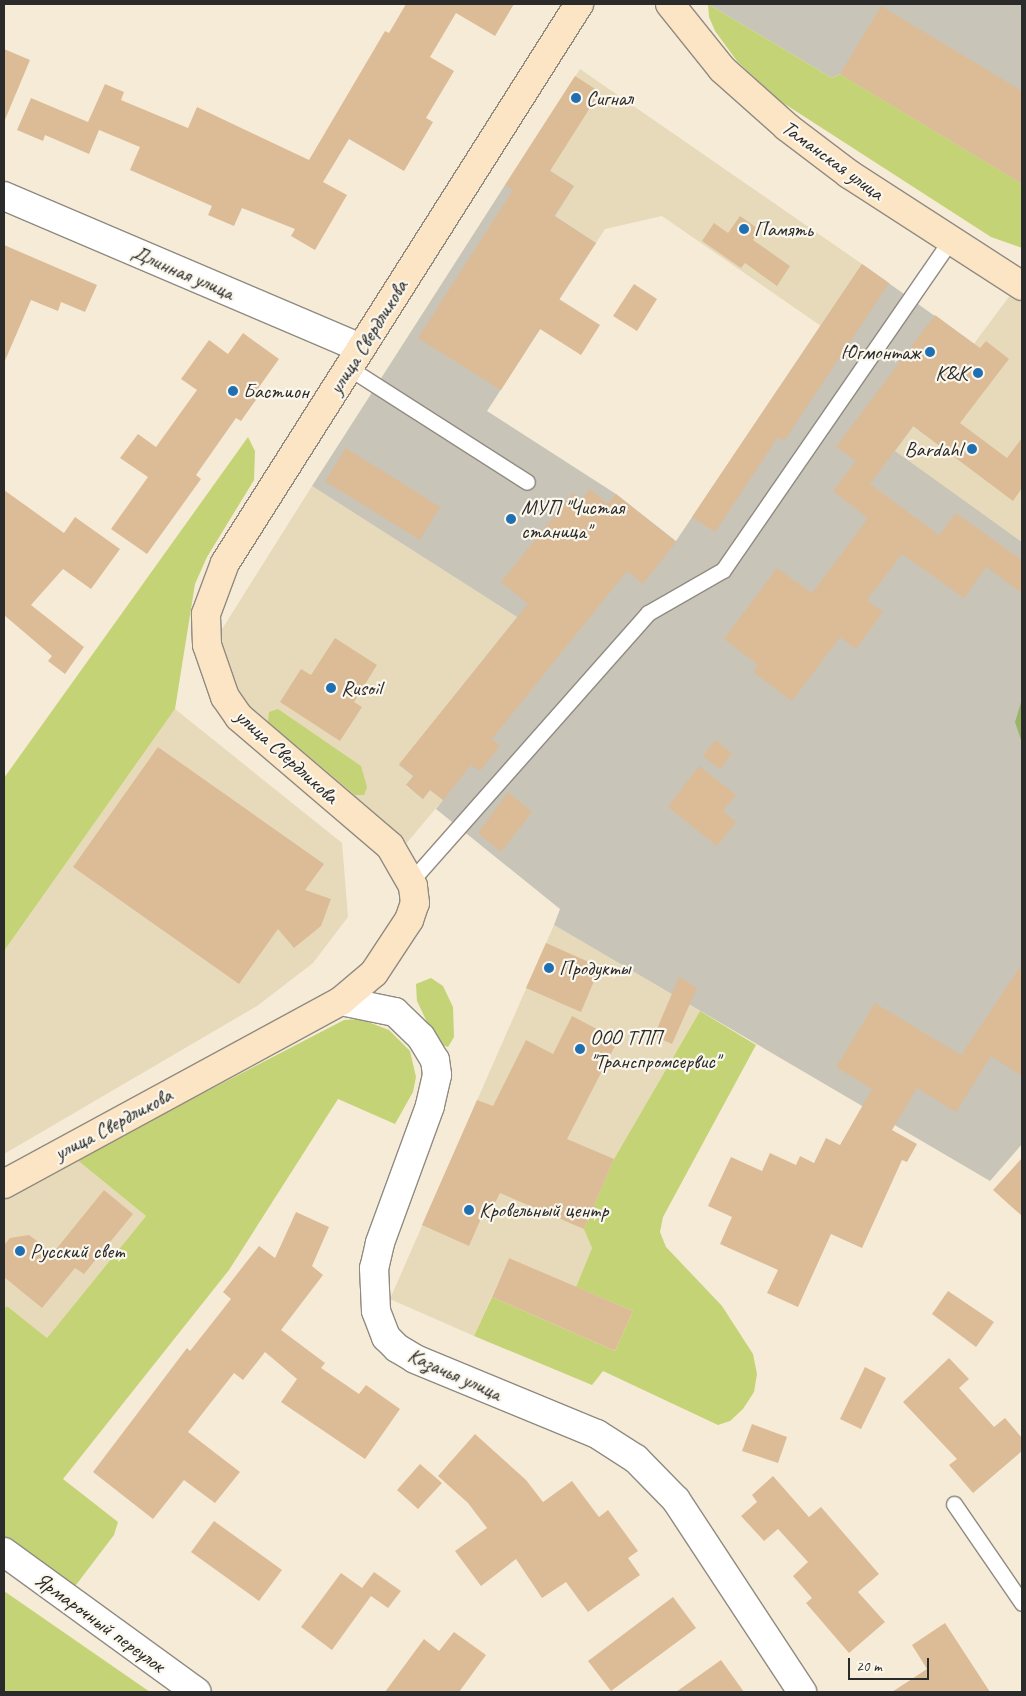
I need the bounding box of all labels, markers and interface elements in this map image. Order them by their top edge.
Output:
place label: Сигнал [586,85,633,111]
marker: Сигнал [570,92,582,104]
street label: Таманская улица [776,114,890,206]
place label: Память [754,216,813,242]
marker: Память [738,223,750,235]
street label: Длинная улица [128,239,238,305]
street label: улица Свердликова [323,275,413,399]
place label: Югмонтаж [841,339,920,365]
marker: Югмонтаж [924,346,936,358]
place label: K&K [935,360,968,386]
marker: K&K [972,367,984,379]
place label: Бастион [243,378,309,404]
marker: Бастион [227,385,239,397]
place label: Bardahl [905,436,962,462]
marker: Bardahl [966,443,978,455]
place label: МУП "Чистая станица" [521,494,624,544]
marker: МУП "Чистая станица" [505,513,517,525]
place label: Rusoil [341,675,381,701]
marker: Rusoil [325,682,337,694]
street label: улица Свердликова [230,703,344,809]
place label: Продукты [559,955,630,981]
marker: Продукты [543,962,555,974]
place label: ООО ТПП "Транспромсервис" [590,1024,720,1074]
marker: ООО ТПП "Транспромсервис" [574,1043,586,1055]
street label: улица Свердликова [50,1082,176,1166]
place label: Кровельный центр [479,1197,609,1223]
marker: Кровельный центр [463,1204,475,1216]
place label: Русский свет [30,1238,125,1264]
marker: Русский свет [14,1245,26,1257]
street label: Казачья улица [404,1342,506,1406]
street label: Ярмарочный переулок [30,1566,170,1678]
scale bar [851,1648,932,1680]
text: 20 m [856,1657,882,1676]

